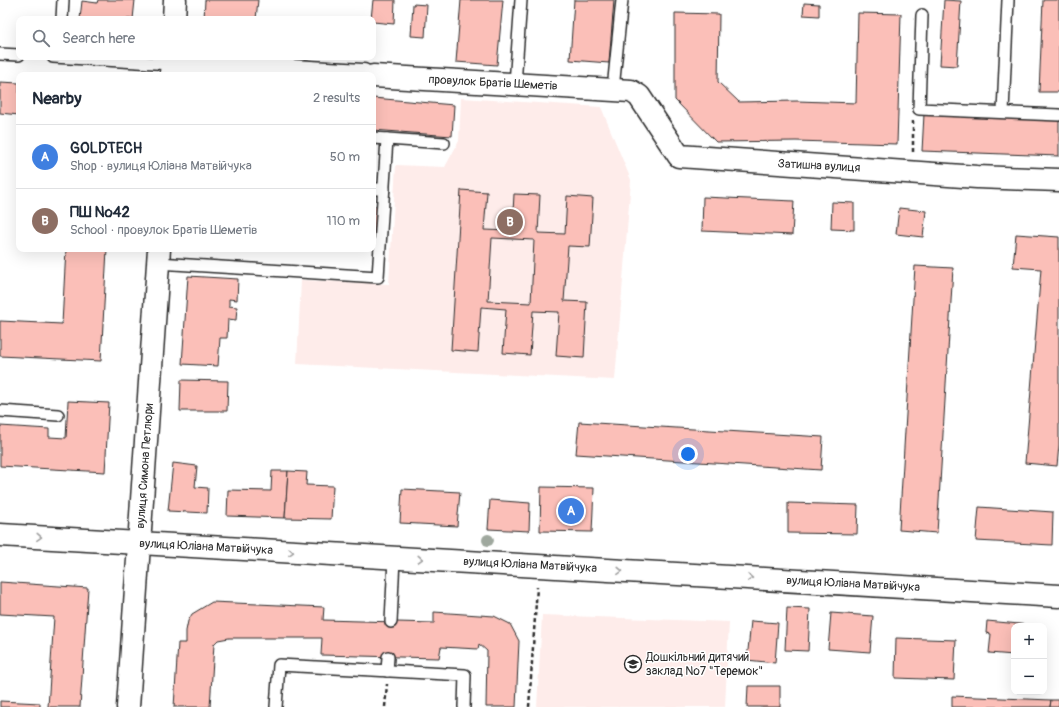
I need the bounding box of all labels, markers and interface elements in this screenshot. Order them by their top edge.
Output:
search box [16,16,376,60]
icon: search [30,27,52,49]
text: Search here [62,29,135,48]
street label: провулок Братів Шеметів [428,72,558,94]
text: Nearby [32,88,81,109]
text: 2 results [313,90,360,106]
text: GOLDTECH [70,139,142,158]
text: A [41,149,49,165]
text: 50 m [330,149,360,165]
street label: Затишна вулиця [777,156,861,176]
text: Shop · вулиця Юліана Матвійчука [70,158,252,174]
text: ПШ №42 [70,203,130,222]
pin: B [497,207,523,237]
text: B [41,213,49,229]
text: 110 m [327,213,360,229]
text: School · провулок Братів Шеметів [70,222,257,238]
street label: вулиця Симона Петлюри [133,402,157,529]
your location [678,444,698,464]
pin: A [558,496,584,526]
one-way arrow [36,533,42,542]
street label: вулиця Юліана Матвійчука [139,536,274,558]
one-way arrow [287,547,294,556]
street label: вулиця Юліана Матвійчука [463,554,598,576]
one-way arrow [417,555,423,564]
one-way arrow [617,566,623,575]
street label: вулиця Юліана Матвійчука [786,573,921,595]
one-way arrow [747,574,753,582]
map controls [1011,623,1047,695]
button: + [1011,623,1047,659]
place label: Дошкільний дитячий заклад №7 "Теремок" [645,650,763,679]
school or university icon: Дошкільний дитячий заклад №7 "Теремок" [623,654,643,674]
button: − [1011,659,1047,695]

